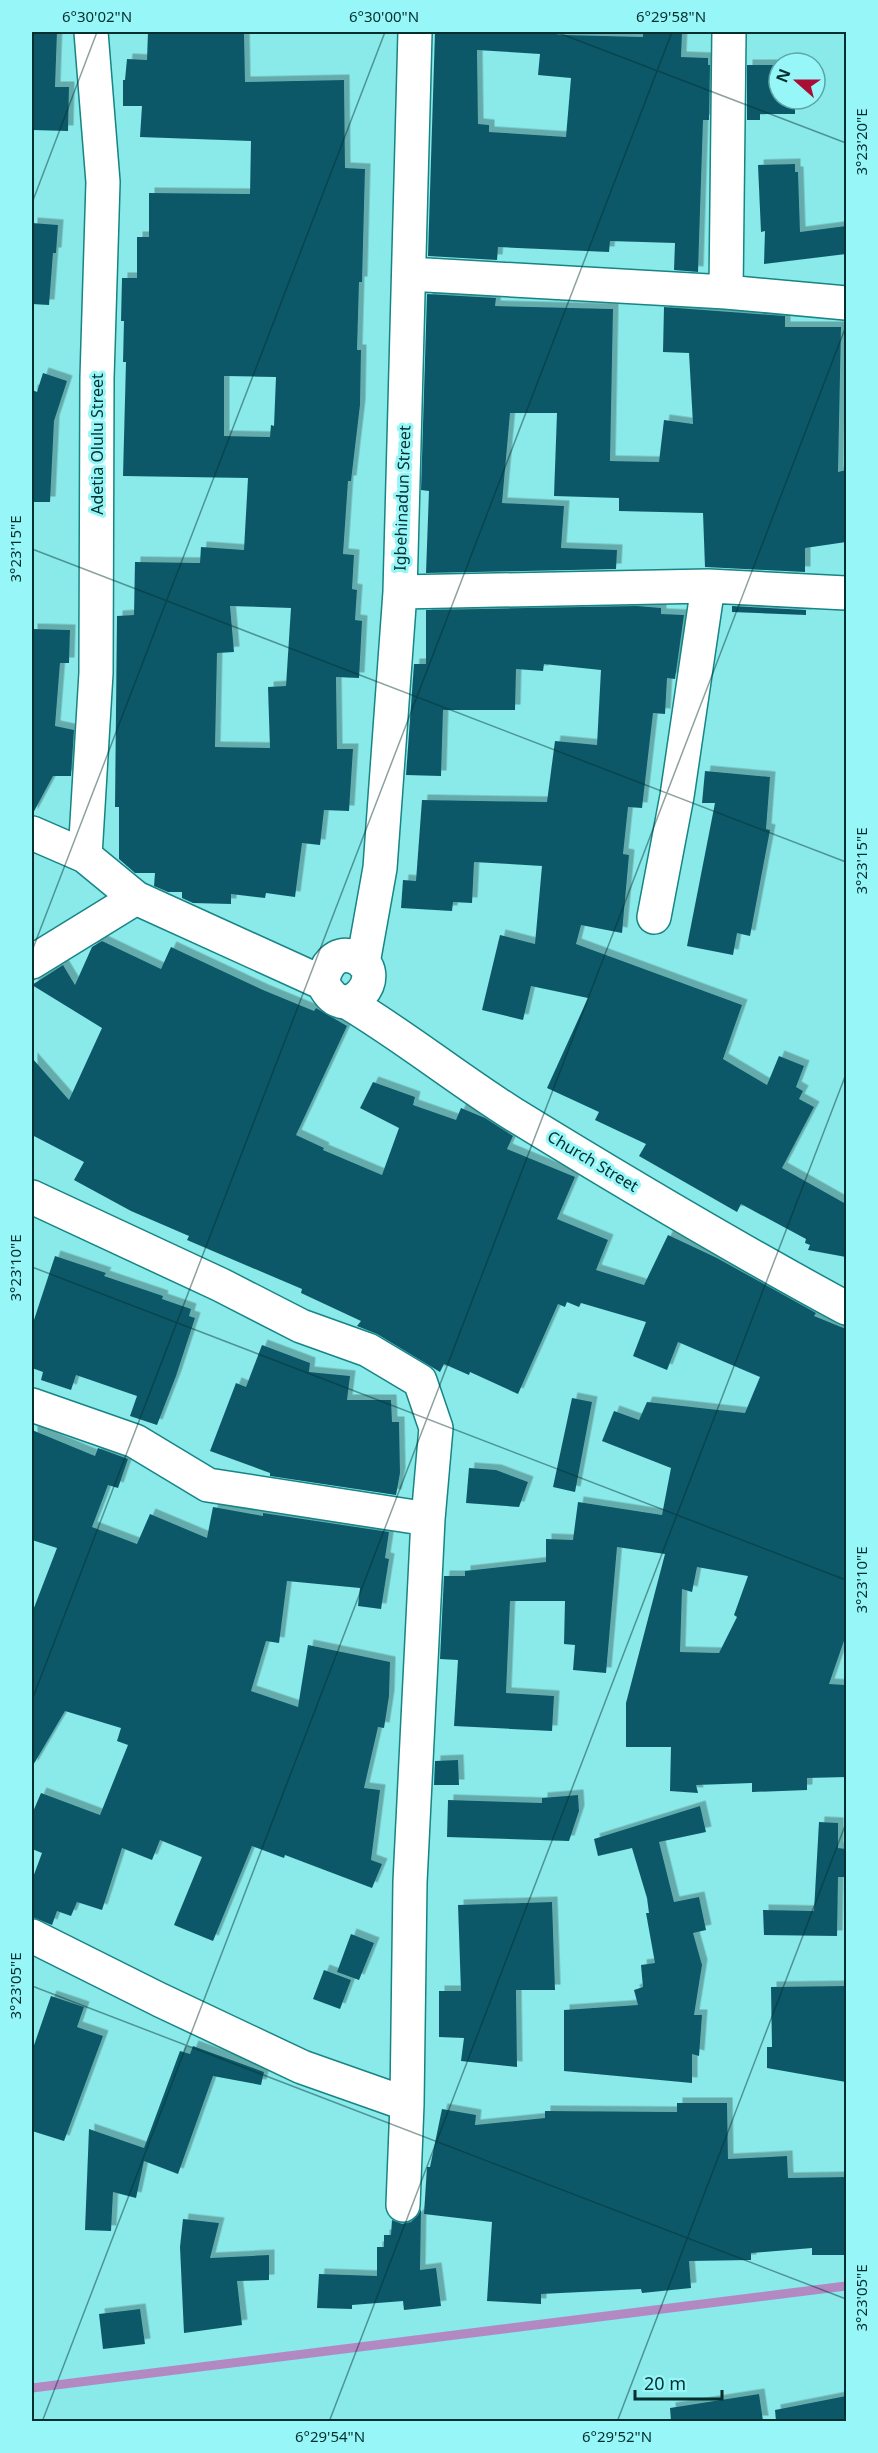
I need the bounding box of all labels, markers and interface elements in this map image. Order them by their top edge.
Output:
text: 6°30'02"N [62,6,132,26]
text: 6°30'00"N [349,6,419,26]
text: 6°29'58"N [636,6,706,26]
north arrow [767,51,827,111]
text: N [770,66,796,86]
text: 3°23'20"E [851,108,871,176]
street label: Adetia Olulu Street [86,373,108,515]
street label: Igbehinadun Street [388,425,416,571]
text: 3°23'15"E [5,515,25,583]
text: 3°23'15"E [851,827,871,895]
street label: Church Street [543,1125,643,1197]
text: 3°23'10"E [5,1234,25,1302]
text: 3°23'10"E [851,1546,871,1614]
text: 3°23'05"E [5,1952,25,2020]
text: 3°23'05"E [851,2264,871,2332]
scale bar [635,2363,722,2401]
text: 20 m [644,2371,686,2395]
text: 6°29'54"N [295,2426,365,2446]
text: 6°29'52"N [582,2426,652,2446]

